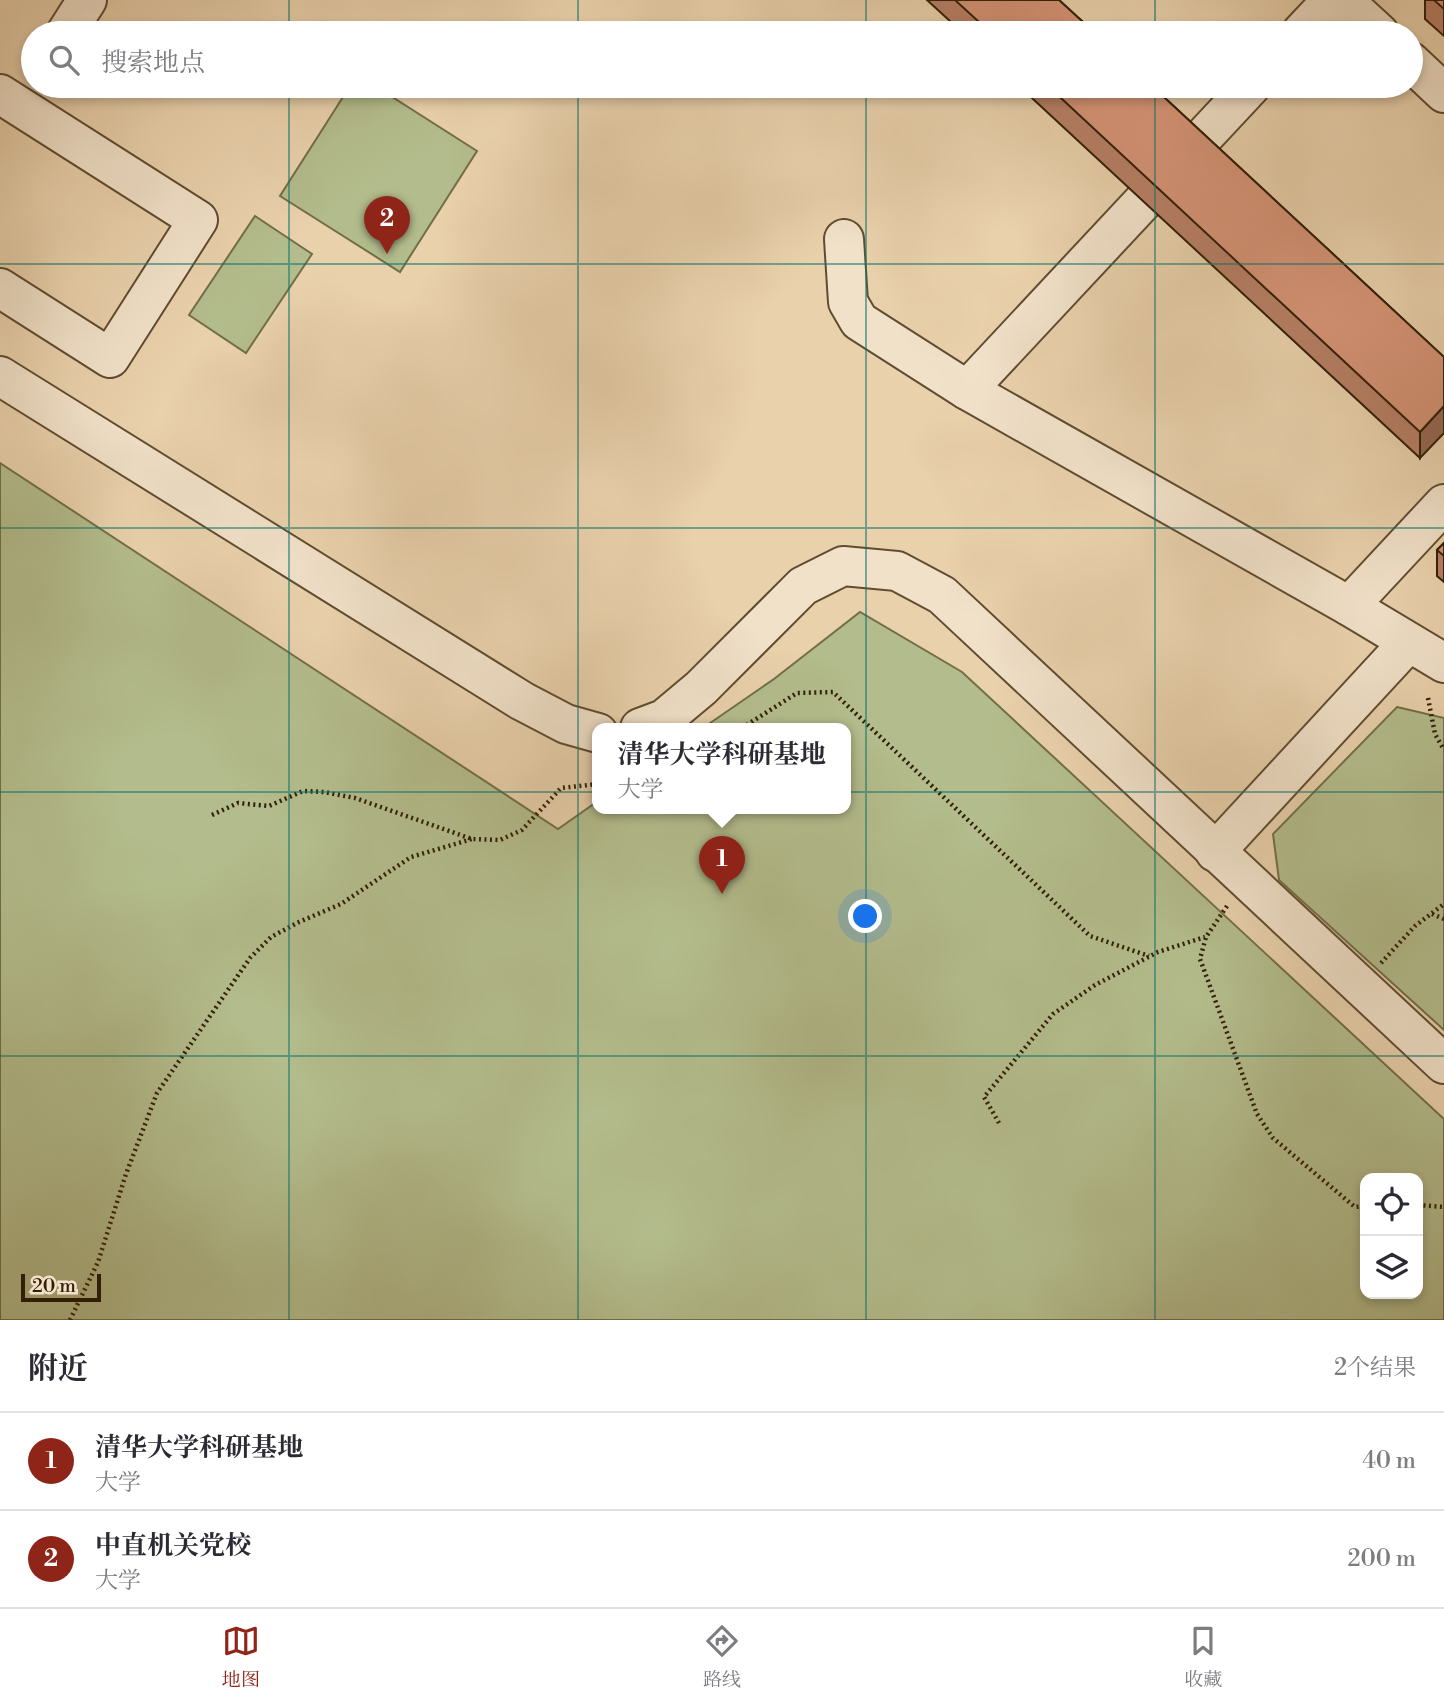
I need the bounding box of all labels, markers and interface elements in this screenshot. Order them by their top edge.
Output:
search box [21,21,1423,98]
icon: search [45,41,83,79]
text: 搜索地点 [101,47,205,79]
pin: 2 [364,196,410,254]
popup [592,723,851,814]
text: 清华大学科研基地 [617,739,826,771]
text: 大学 [617,776,663,804]
pin: 1 [699,836,745,894]
your location [848,899,882,933]
map controls [1360,1173,1423,1299]
button: locate [1360,1173,1423,1236]
button: layers [1360,1236,1423,1299]
scale bar [21,1271,102,1303]
text: 20 m [32,1274,76,1298]
text: 附近 [28,1350,88,1388]
text: 2个结果 [1334,1354,1416,1382]
text: 清华大学科研基地 [95,1432,303,1464]
text: 1 [45,1447,57,1475]
text: 40 m [1362,1447,1416,1475]
text: 大学 [95,1469,141,1497]
text: 中直机关党校 [95,1530,251,1562]
text: 2 [44,1545,58,1573]
text: 200 m [1348,1545,1416,1573]
text: 大学 [95,1567,141,1595]
tab: 地图 [222,1622,260,1692]
tab: 路线 [703,1622,741,1692]
tab: 收藏 [1184,1622,1222,1692]

